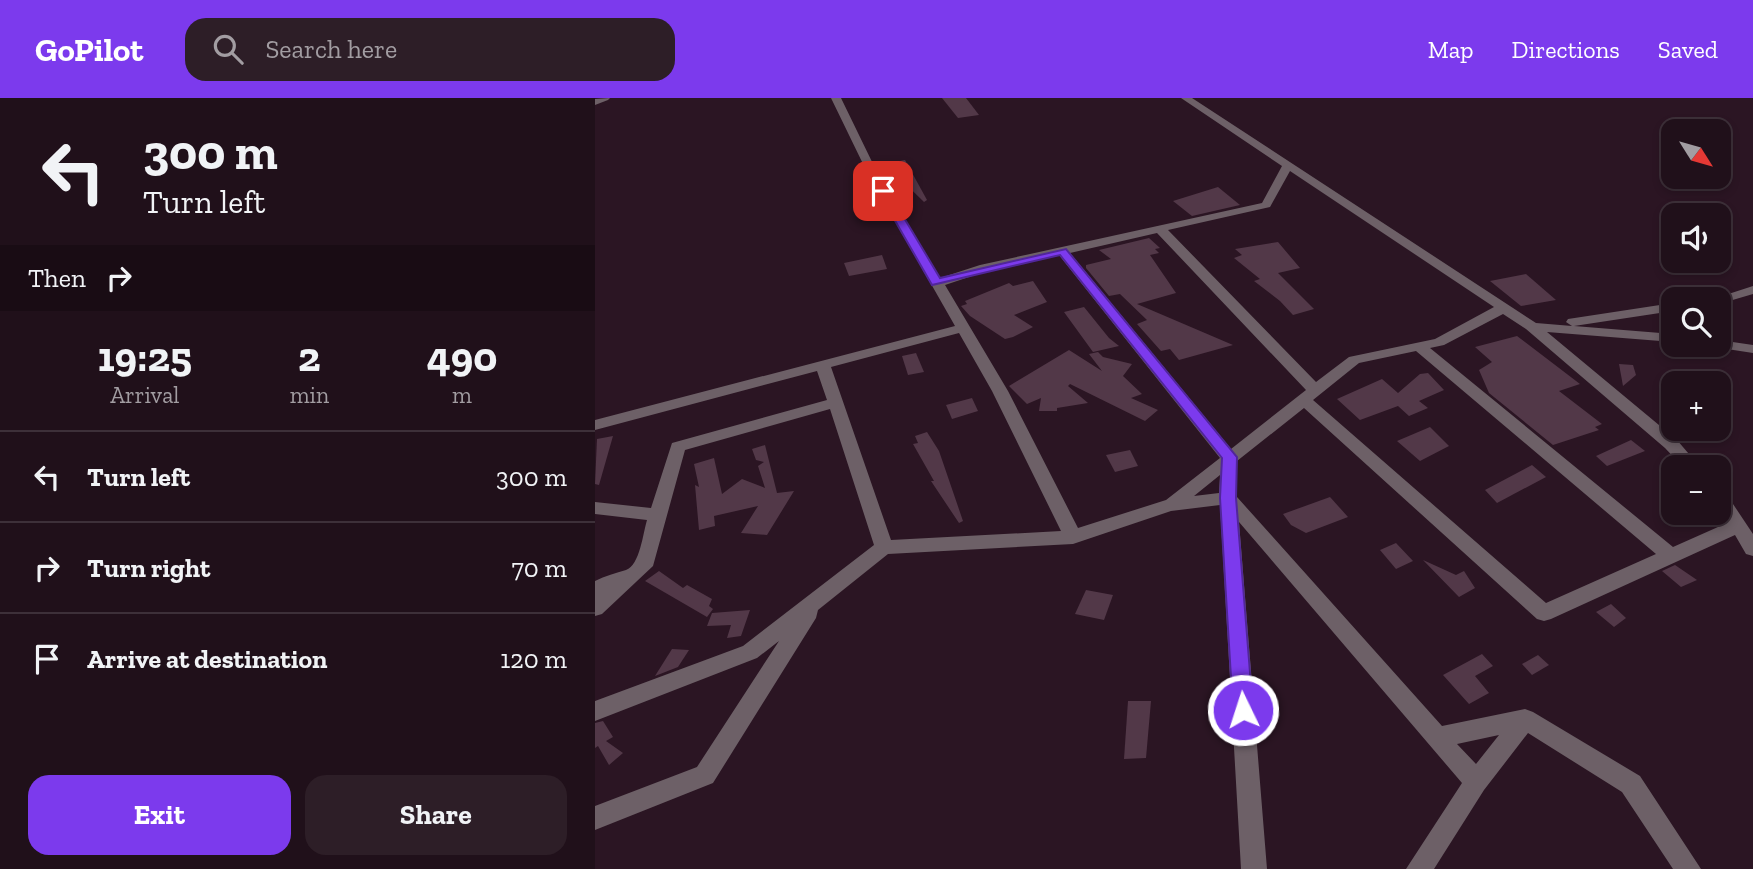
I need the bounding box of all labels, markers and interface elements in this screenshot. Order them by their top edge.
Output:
search box [185,18,675,81]
text: GoPilot [35,30,143,69]
icon: search [209,30,247,68]
text: Search here [265,33,397,65]
text: Map [1428,35,1474,64]
text: Directions [1512,35,1620,64]
text: Saved [1658,35,1718,64]
north arrow [1661,119,1731,189]
map controls [1661,119,1731,525]
text: 300 m [143,123,278,182]
icon: left [28,126,119,217]
pin [853,161,913,221]
icon: arrive [864,172,902,210]
text: Turn left [143,183,265,221]
button: sound [1661,203,1731,273]
icon: right [100,259,138,297]
text: Then [28,262,86,294]
button: search [1661,287,1731,357]
text: 19:25 [98,331,192,382]
text: 2 [298,331,321,382]
text: 490 [427,331,497,382]
button: + [1661,371,1731,441]
text: Arrival [110,381,179,409]
text: min [290,381,329,409]
text: m [452,381,472,409]
button: − [1661,455,1731,525]
icon: left [28,458,66,496]
text: Turn left [87,461,190,493]
text: 300 m [496,461,567,493]
icon: right [28,549,66,587]
text: Turn right [87,552,210,584]
text: 70 m [511,552,567,584]
icon: arrive [28,640,66,678]
text: Arrive at destination [87,643,327,675]
text: 120 m [500,643,567,675]
position arrow [1206,673,1280,747]
button: Exit [28,775,291,855]
button: Share [305,775,567,855]

